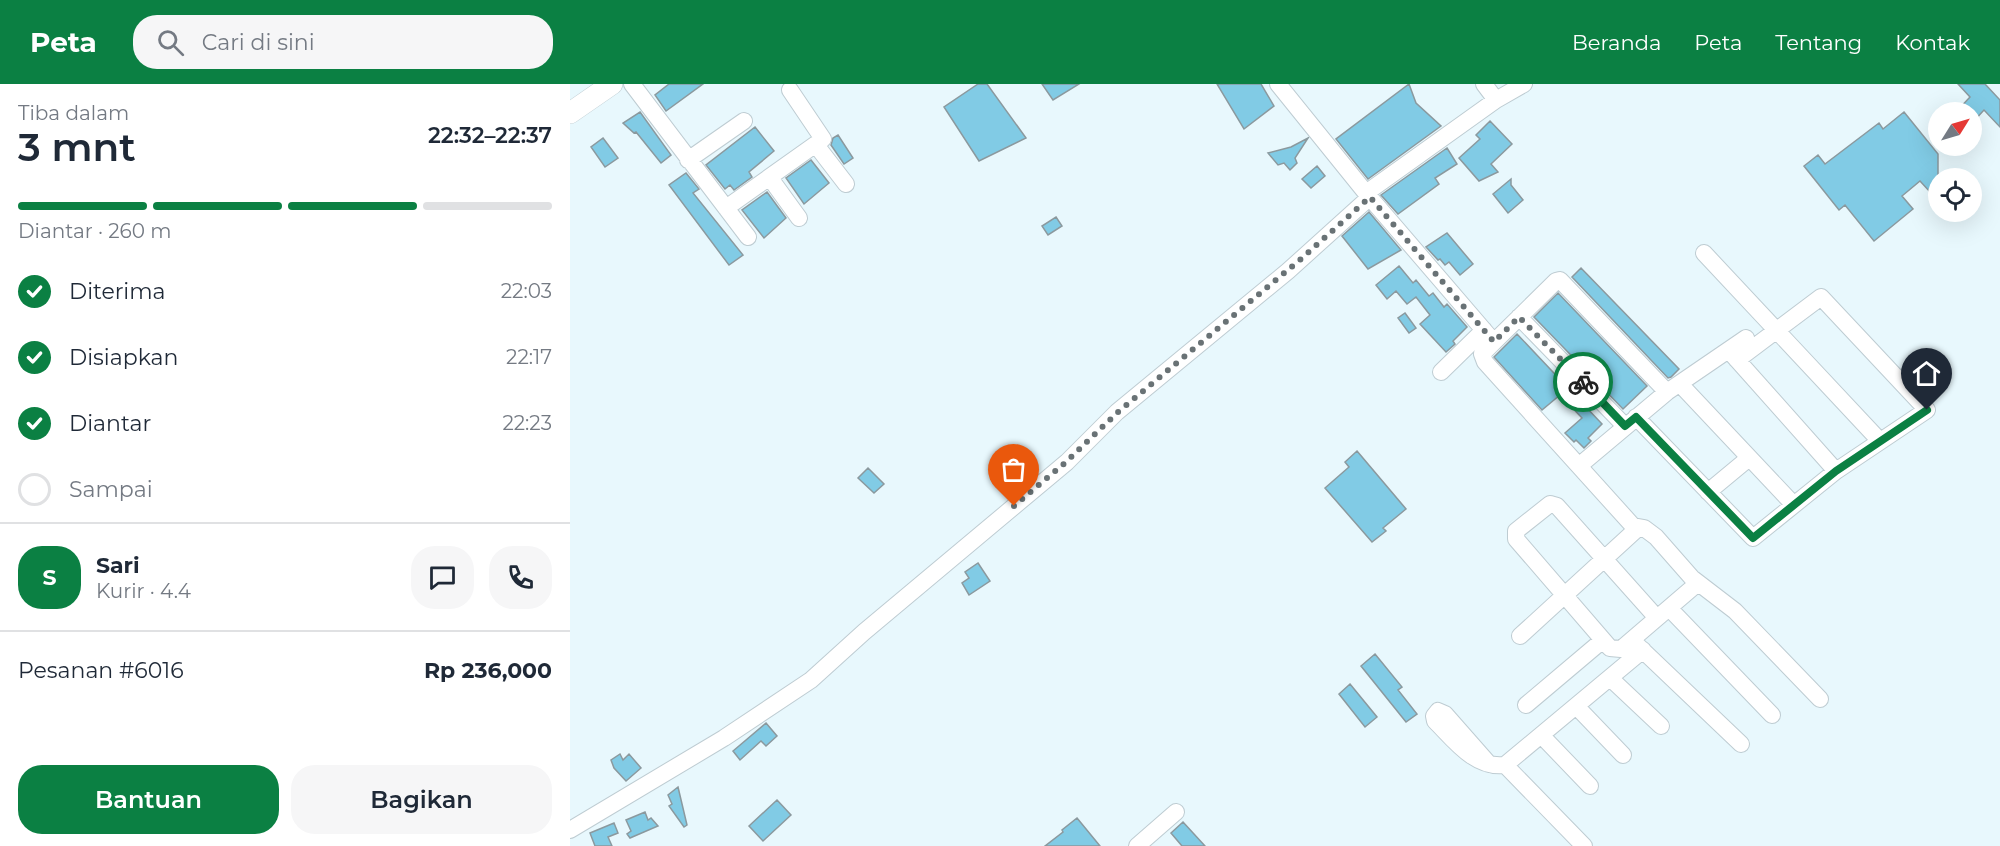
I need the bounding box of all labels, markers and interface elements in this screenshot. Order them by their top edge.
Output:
search box [133,15,553,69]
text: Peta [30,25,97,59]
icon: search [154,26,187,59]
text: Cari di sini [202,29,315,56]
text: Beranda [1572,30,1661,55]
text: Peta [1694,30,1742,55]
text: Tentang [1775,30,1862,55]
text: Kontak [1895,30,1970,55]
text: Tiba dalam [18,101,129,125]
north arrow [1928,102,1982,156]
map controls [1928,102,1982,222]
text: 22:32–22:37 [428,122,552,149]
text: 3 mnt [18,123,136,171]
button: locate [1928,168,1982,222]
text: Diantar · 260 m [18,219,171,243]
icon: check [18,275,51,308]
text: Diterima [69,278,166,305]
text: 22:03 [501,279,552,303]
icon: check [18,341,51,374]
text: Disiapkan [69,344,178,371]
text: 22:17 [506,345,552,369]
pin [1901,348,1952,410]
courier [1553,352,1613,412]
icon: home [1910,357,1943,390]
icon: bike [1567,366,1600,399]
icon: check [18,407,51,440]
text: Diantar [69,410,151,437]
text: 22:23 [502,411,552,435]
pin [988,444,1039,506]
icon: bag [997,453,1030,486]
text: Sampai [69,476,153,503]
button: chat [411,546,474,609]
button: phone [489,546,552,609]
text: Sari [96,552,140,579]
text: S [42,564,57,591]
text: Kurir · 4.4 [96,579,191,603]
text: Pesanan #6016 [18,657,184,684]
text: Rp 236,000 [424,657,552,684]
button: Bantuan [18,765,279,834]
button: Bagikan [291,765,552,834]

